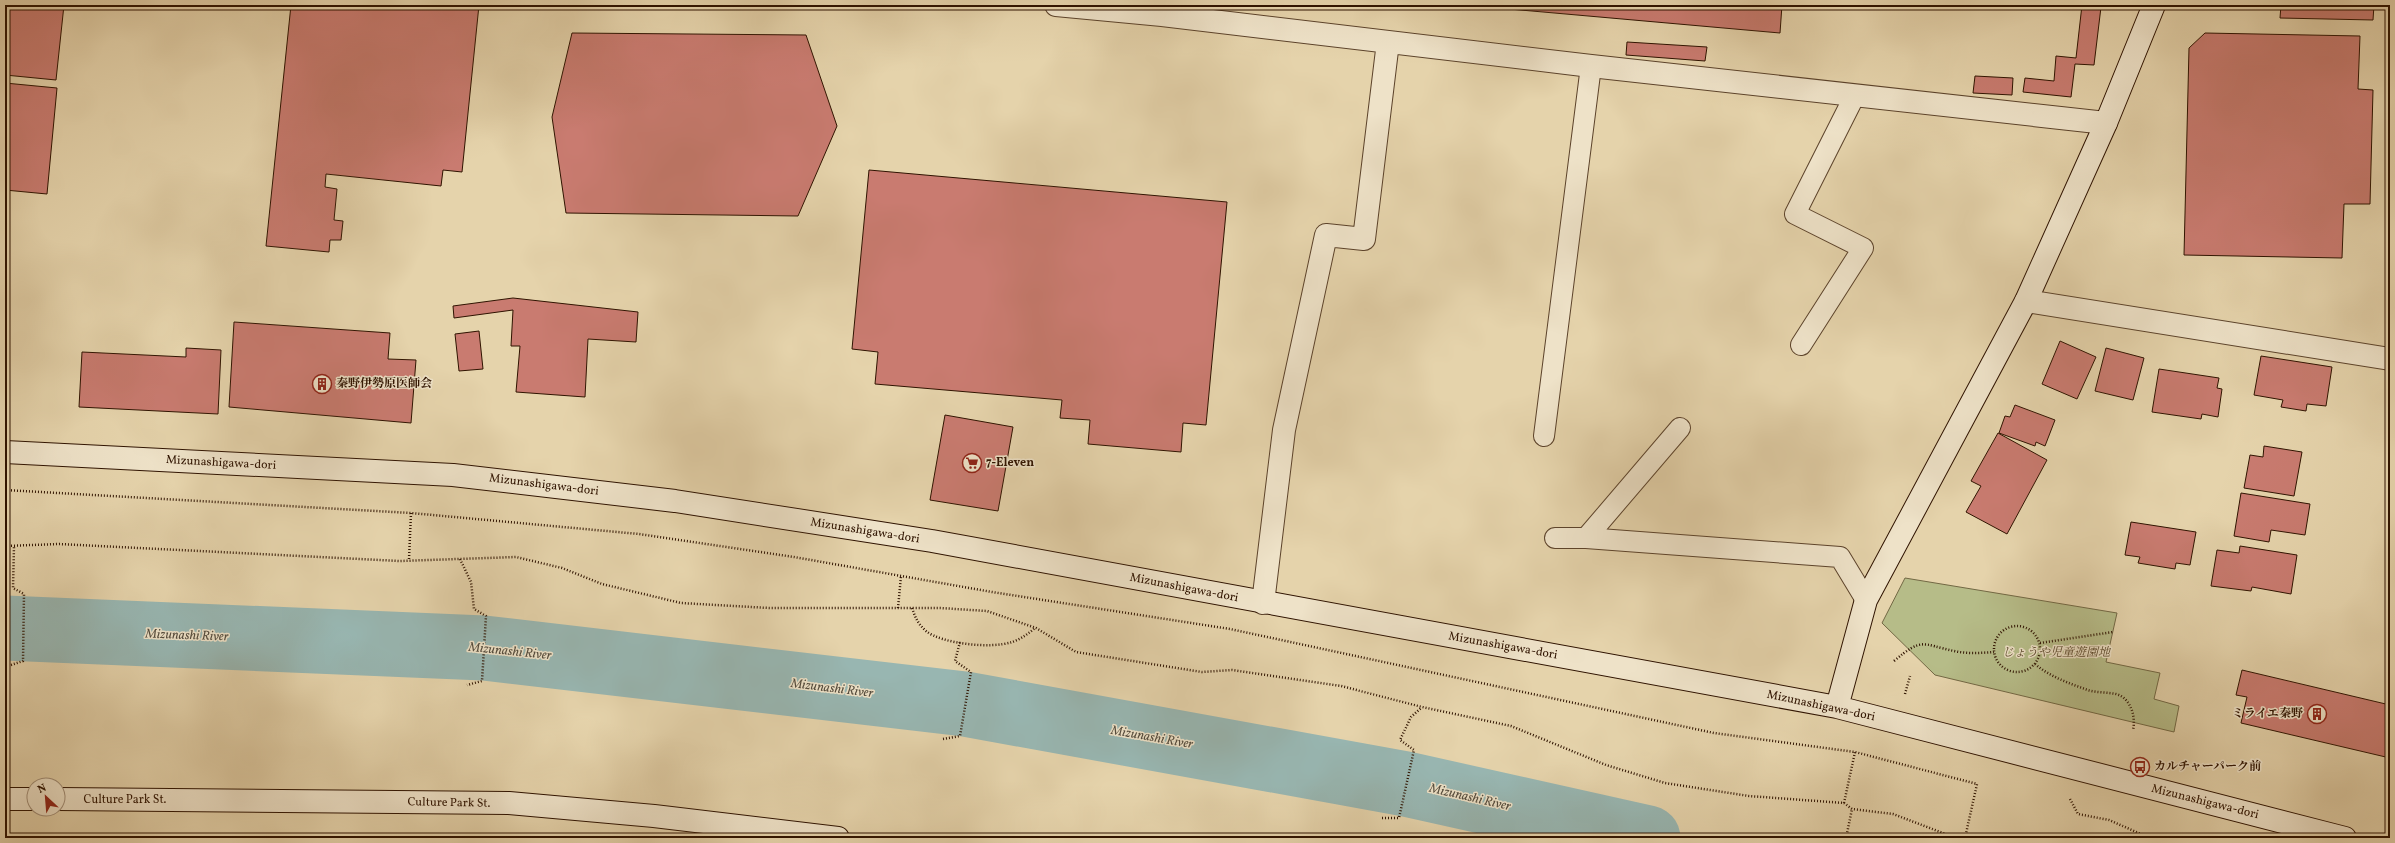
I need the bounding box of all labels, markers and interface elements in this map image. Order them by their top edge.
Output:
building icon: 秦野伊勢原医師会 [311,373,333,395]
place label: 秦野伊勢原医師会 [336,376,432,392]
street label: Mizunashigawa-dori [165,452,277,474]
supermarket icon: 7-Eleven [961,452,983,474]
place label: 7-Eleven [986,455,1034,471]
street label: Mizunashigawa-dori [488,470,600,500]
street label: Mizunashigawa-dori [809,514,921,548]
street label: Mizunashigawa-dori [1128,570,1240,606]
water label: Mizunashi River [144,626,229,646]
street label: Mizunashigawa-dori [1447,629,1559,664]
water label: Mizunashi River [467,639,552,665]
park label: じょうや児童遊園地 [2002,645,2112,661]
water label: Mizunashi River [789,675,874,703]
street label: Mizunashigawa-dori [1765,687,1877,725]
building icon: ミライエ秦野 [2306,703,2328,725]
place label: ミライエ秦野 [2232,706,2303,722]
water label: Mizunashi River [1109,722,1195,754]
bus stop icon: カルチャーパーク前 [2129,756,2151,778]
place label: カルチャーパーク前 [2154,759,2261,775]
north arrow [26,777,66,817]
water label: Mizunashi River [1427,780,1513,816]
text: N [35,781,49,798]
street label: Mizunashigawa-dori [2149,781,2261,823]
street label: Culture Park St. [84,792,167,808]
street label: Culture Park St. [407,794,491,812]

